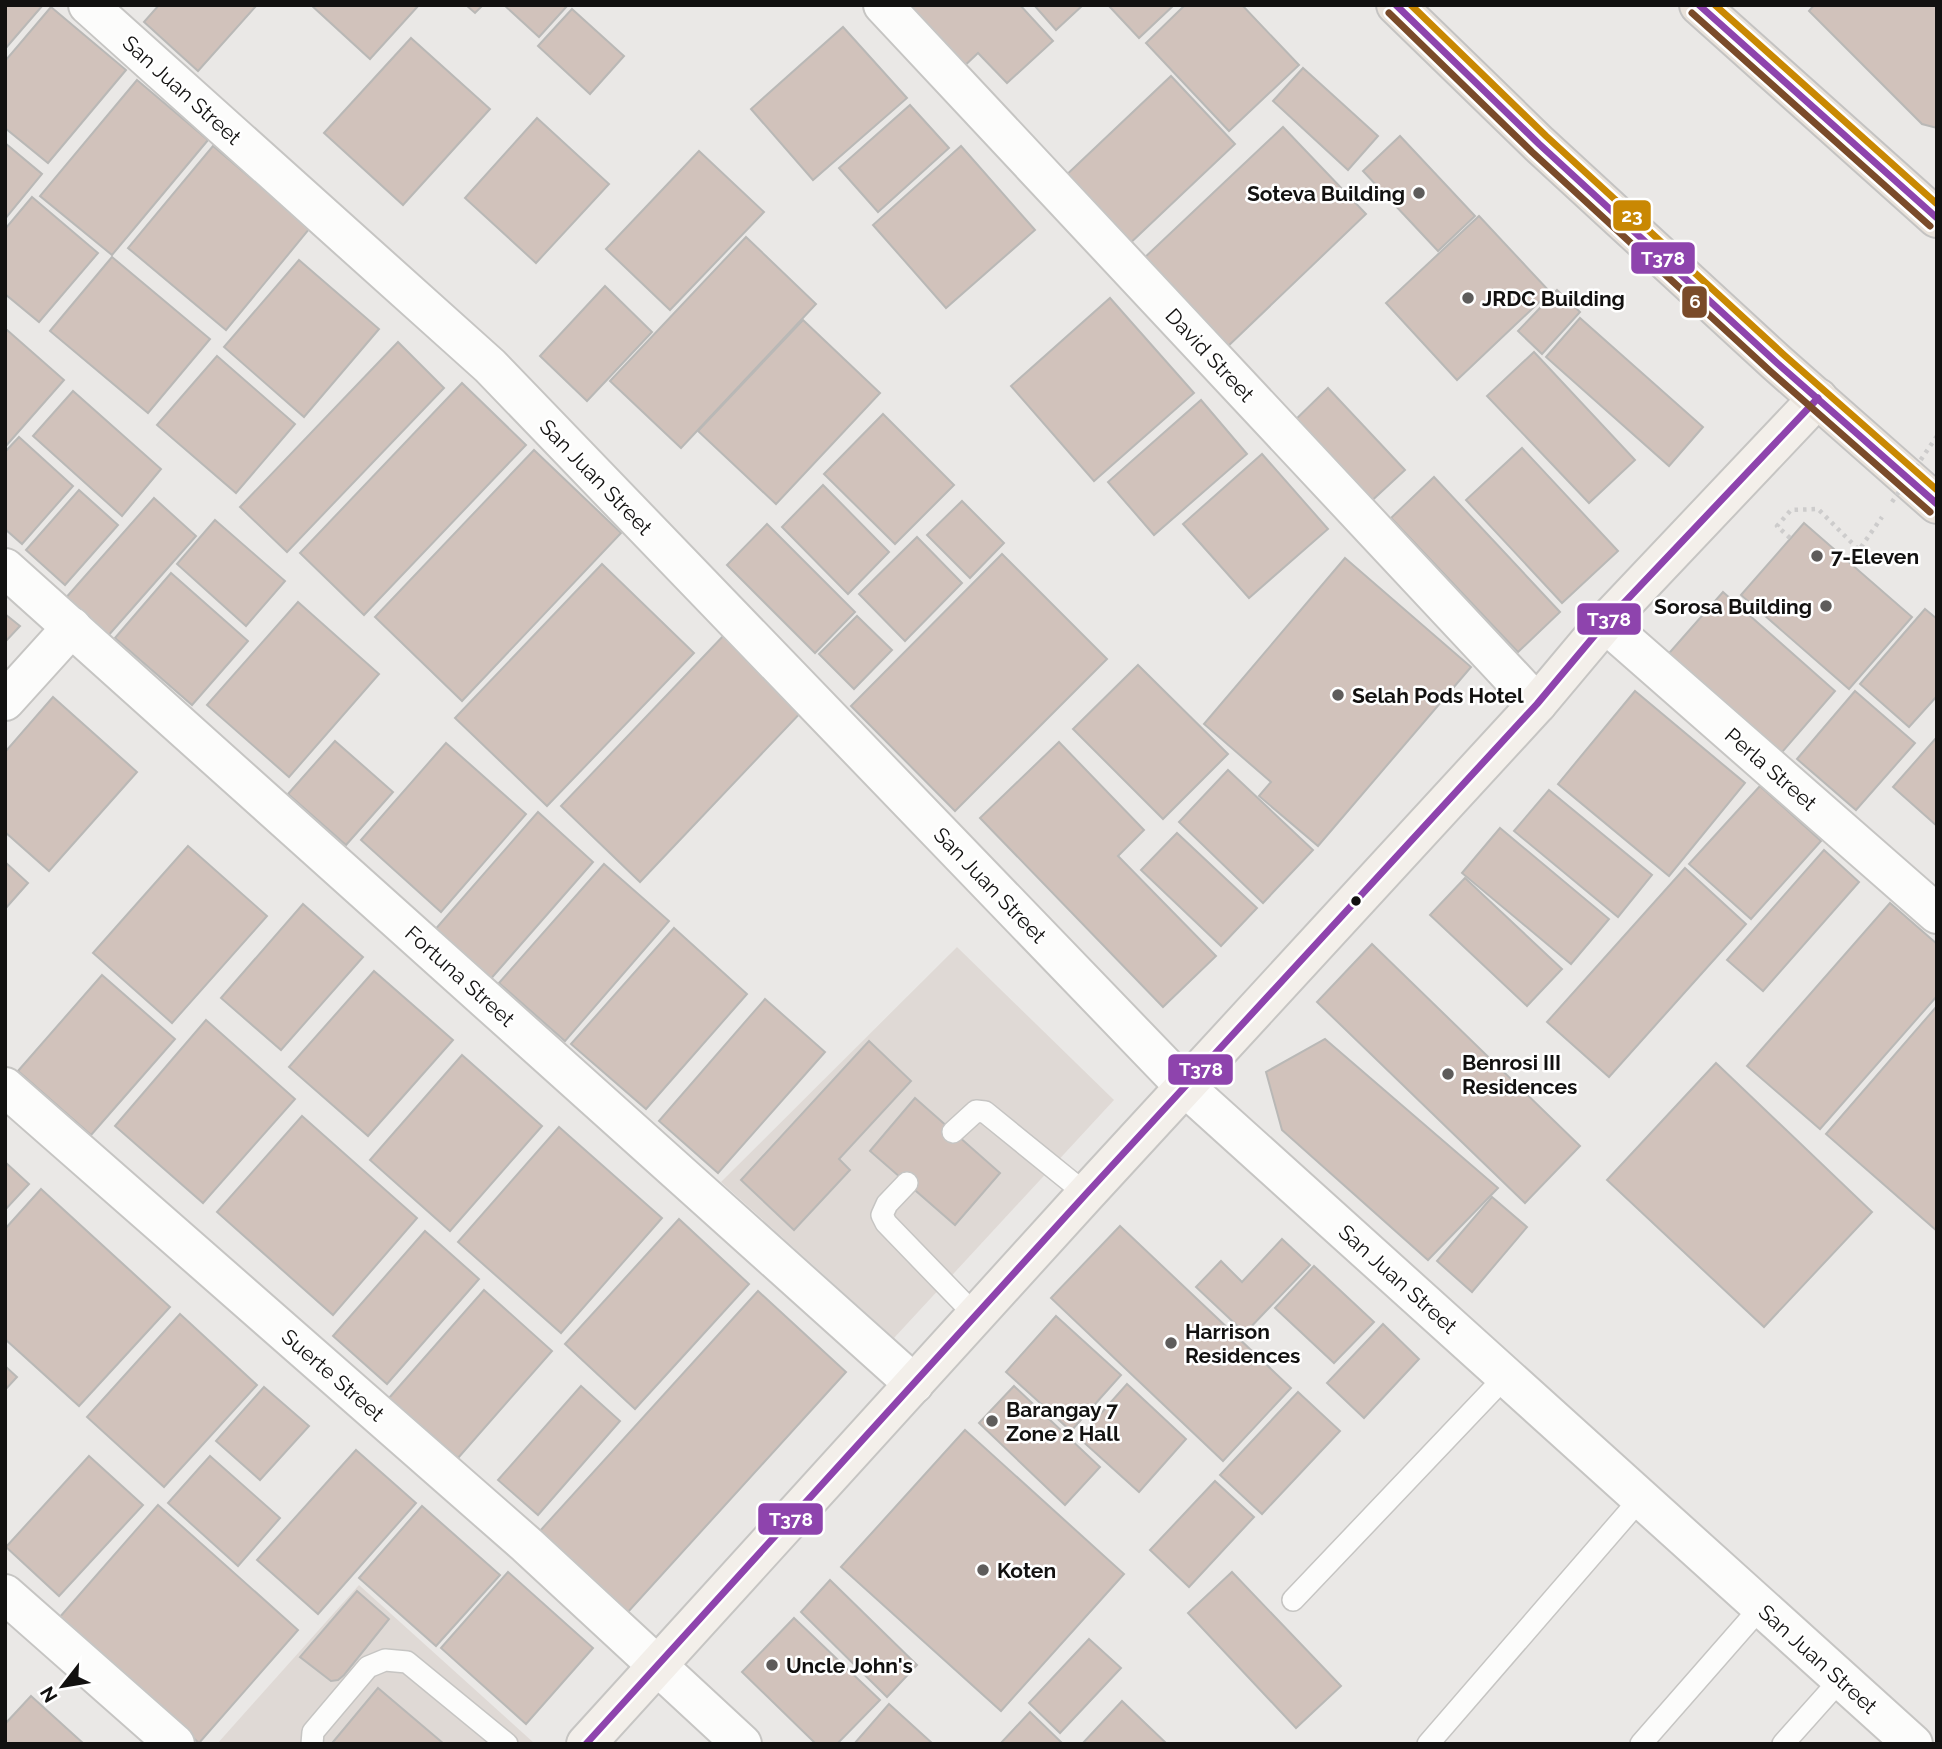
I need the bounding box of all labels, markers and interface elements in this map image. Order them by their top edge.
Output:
street label: San Juan Street [118,30,246,150]
place label: Soteva Building [1247,181,1405,206]
marker: Soteva Building [1411,185,1427,201]
line badge: 23 [1612,199,1652,232]
text: 23 [1621,204,1643,226]
line badge: T378 [1630,241,1696,275]
text: T378 [1641,247,1685,269]
line badge: 6 [1681,285,1708,319]
place label: JRDC Building [1482,286,1625,311]
marker: JRDC Building [1460,290,1476,306]
text: 6 [1689,290,1701,312]
street label: David Street [1160,303,1260,407]
street label: San Juan Street [535,414,657,540]
place label: 7-Eleven [1831,544,1919,569]
marker: 7-Eleven [1809,548,1825,564]
place label: Sorosa Building [1654,594,1812,619]
marker: Sorosa Building [1818,598,1834,614]
line badge: T378 [1576,602,1642,636]
text: T378 [1587,608,1631,630]
place label: Selah Pods Hotel [1352,683,1524,708]
marker: Selah Pods Hotel [1330,687,1346,703]
street label: Perla Street [1720,722,1822,816]
street label: San Juan Street [929,822,1051,948]
unlabelled marker [1349,894,1363,908]
street label: Fortuna Street [400,920,520,1032]
place label: Benrosi III Residences [1462,1050,1577,1099]
line badge: T378 [1167,1053,1234,1086]
text: T378 [1179,1058,1223,1080]
marker: Benrosi III Residences [1440,1066,1456,1082]
street label: San Juan Street [1334,1219,1462,1339]
place label: Harrison Residences [1185,1319,1300,1368]
street label: Suerte Street [277,1324,389,1426]
marker: Harrison Residences [1163,1335,1179,1351]
place label: Barangay 7 Zone 2 Hall [1006,1397,1120,1446]
marker: Barangay 7 Zone 2 Hall [984,1413,1000,1429]
line badge: T378 [757,1502,824,1536]
text: T378 [769,1508,813,1530]
place label: Koten [997,1558,1056,1583]
marker: Koten [975,1562,991,1578]
street label: San Juan Street [1754,1599,1882,1719]
north arrow [28,1651,98,1721]
place label: Uncle John's [786,1653,913,1678]
marker: Uncle John's [764,1657,780,1673]
text: N [35,1683,62,1707]

